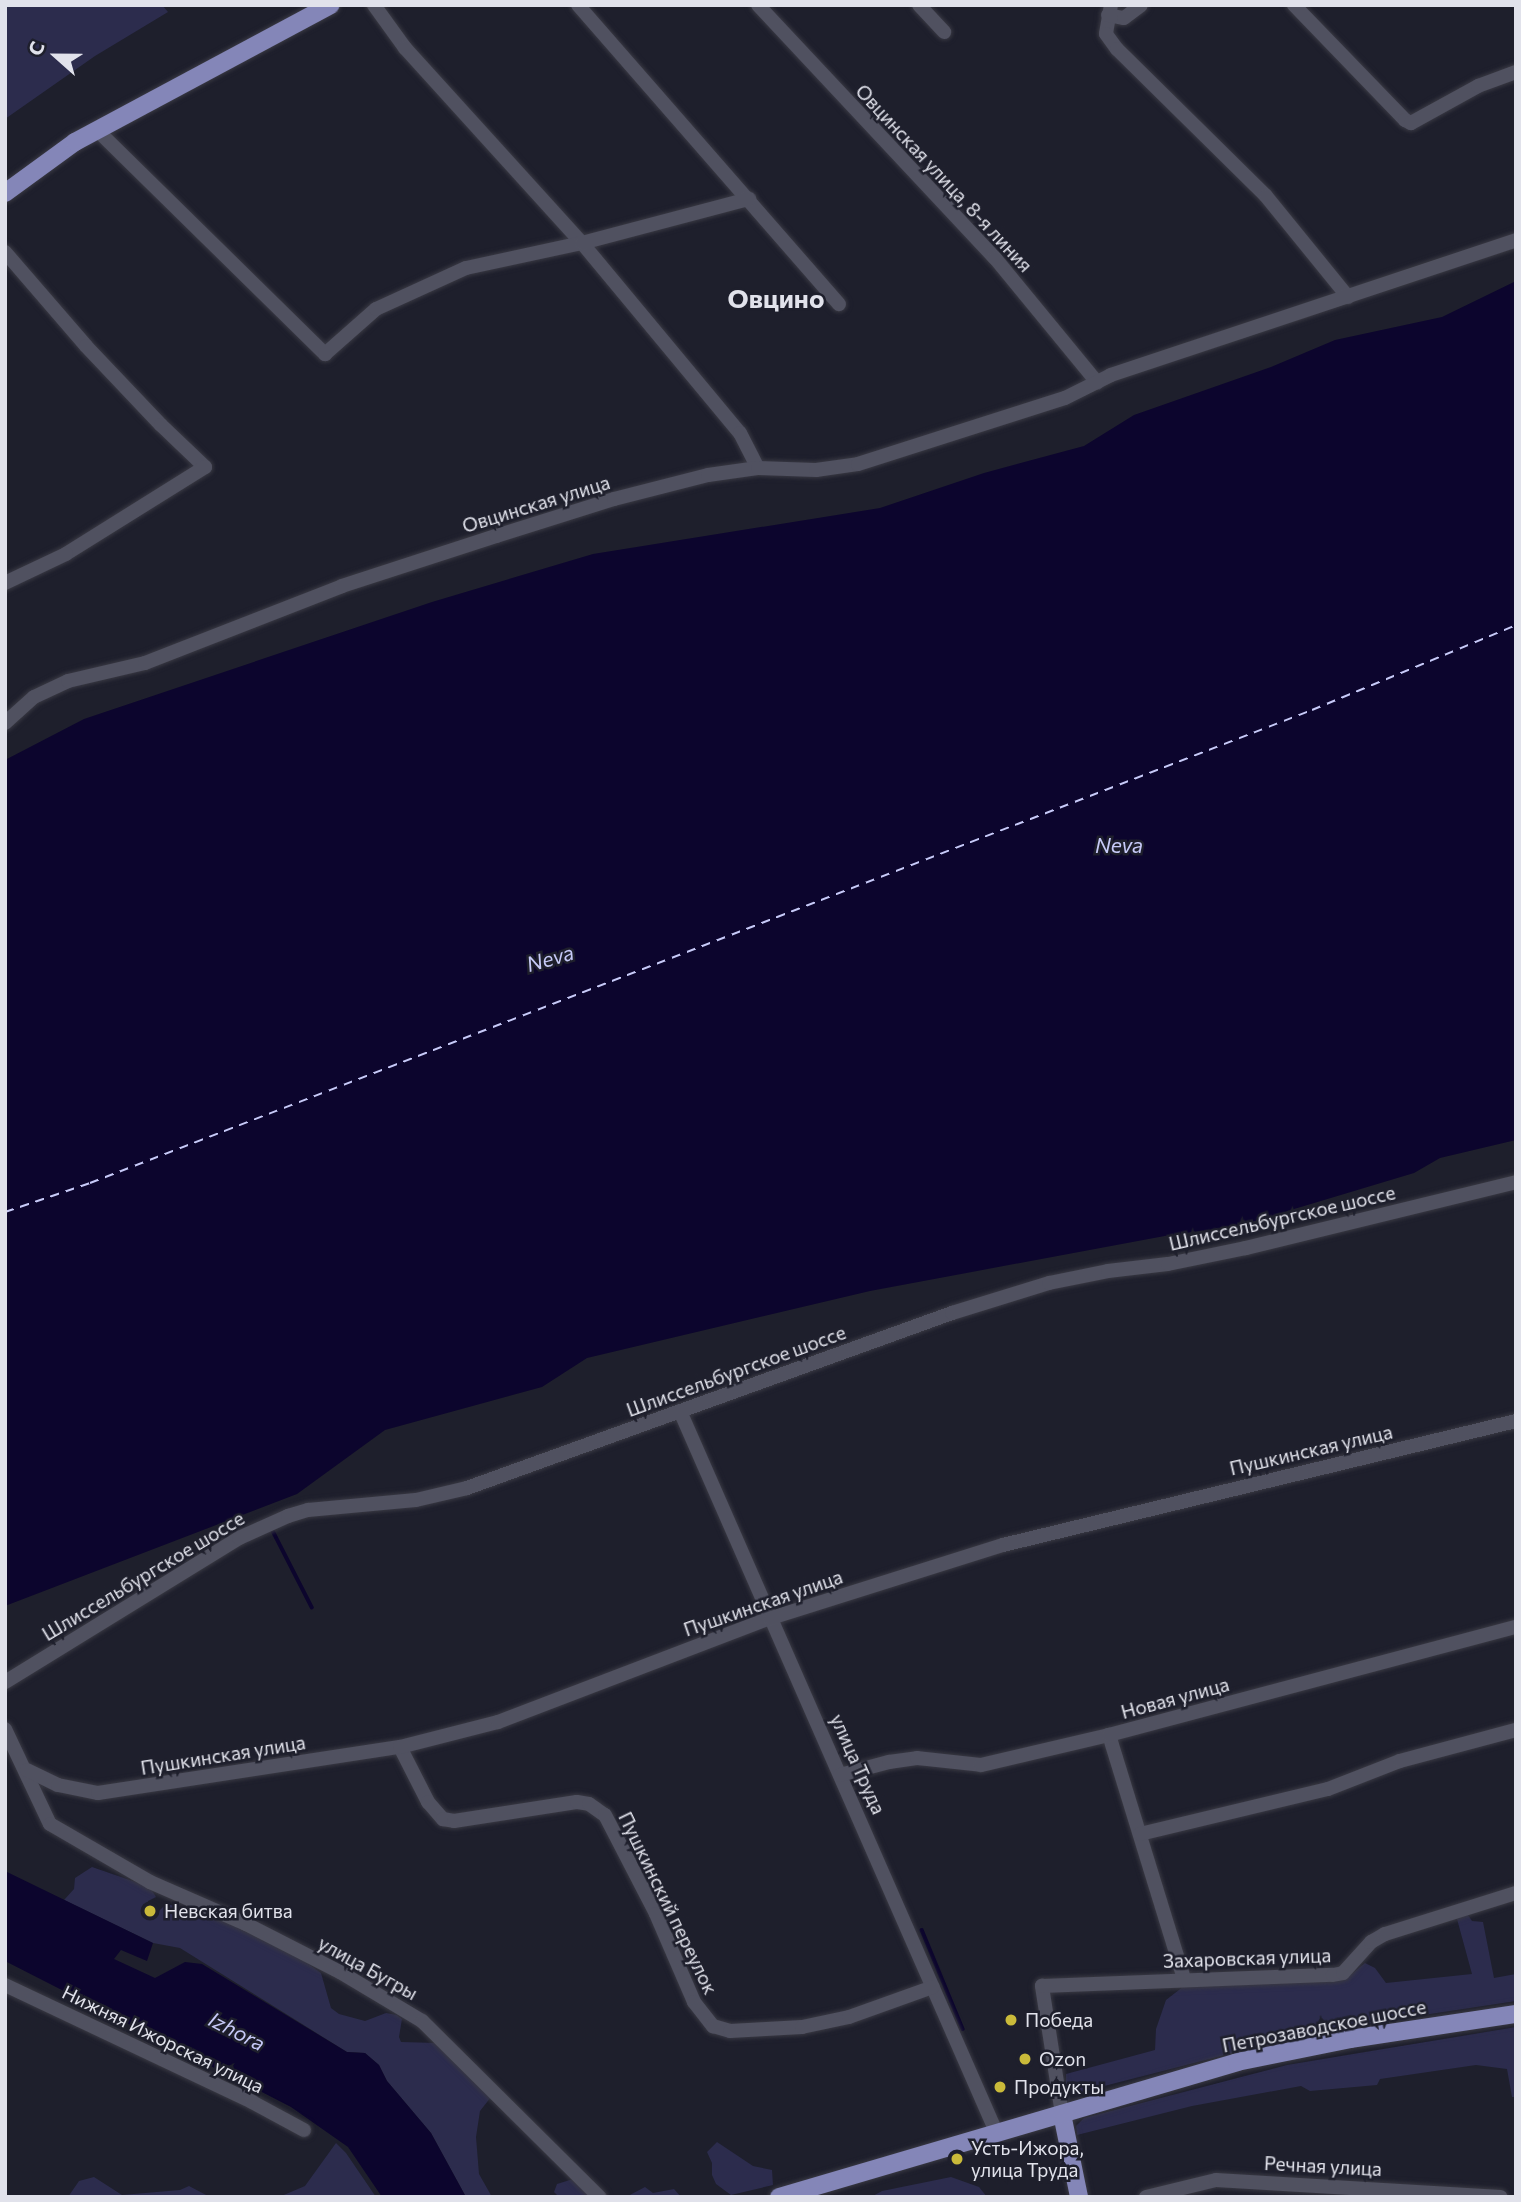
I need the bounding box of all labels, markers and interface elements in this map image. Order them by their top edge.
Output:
north arrow [21,21,91,91]
text: С [23,38,49,58]
street label: Овцинская улица, 8-я линия [851,79,1037,277]
district label: Овцино [728,282,824,314]
street label: Овцинская улица [459,471,613,537]
water label: Neva [1095,832,1143,858]
water label: Neva [523,939,577,977]
street label: Шлиссельбургское шоссе [1167,1181,1397,1255]
street label: Шлиссельбургское шоссе [623,1321,849,1421]
street label: Пушкинская улица [1227,1420,1395,1480]
street label: Шлиссельбургское шоссе [38,1507,248,1645]
street label: Пушкинская улица [680,1565,846,1641]
street label: Новая улица [1118,1673,1232,1723]
street label: улица Труда [826,1710,890,1818]
street label: Пушкинская улица [139,1731,307,1779]
street label: Пушкинский переулок [614,1808,722,1998]
place label: Невская битва [164,1900,293,1922]
marker: Невская битва [142,1903,158,1919]
street label: улица Бугры [314,1931,422,2005]
street label: Захаровская улица [1163,1944,1331,1972]
street label: Нижняя Ижорская улица [59,1980,267,2098]
street label: Петрозаводское шоссе [1220,1995,1428,2057]
water label: Izhora [205,2006,269,2056]
place label: Победа [1025,2009,1093,2031]
marker: Победа [1003,2012,1019,2028]
place label: Ozon [1039,2048,1086,2070]
marker: Ozon [1017,2051,1033,2067]
place label: Продукты [1014,2076,1104,2098]
marker: Продукты [992,2079,1008,2095]
place label: Усть-Ижора, улица Труда [971,2137,1084,2181]
marker: Усть-Ижора, улица Труда [949,2151,965,2167]
street label: Речная улица [1264,2152,1382,2180]

